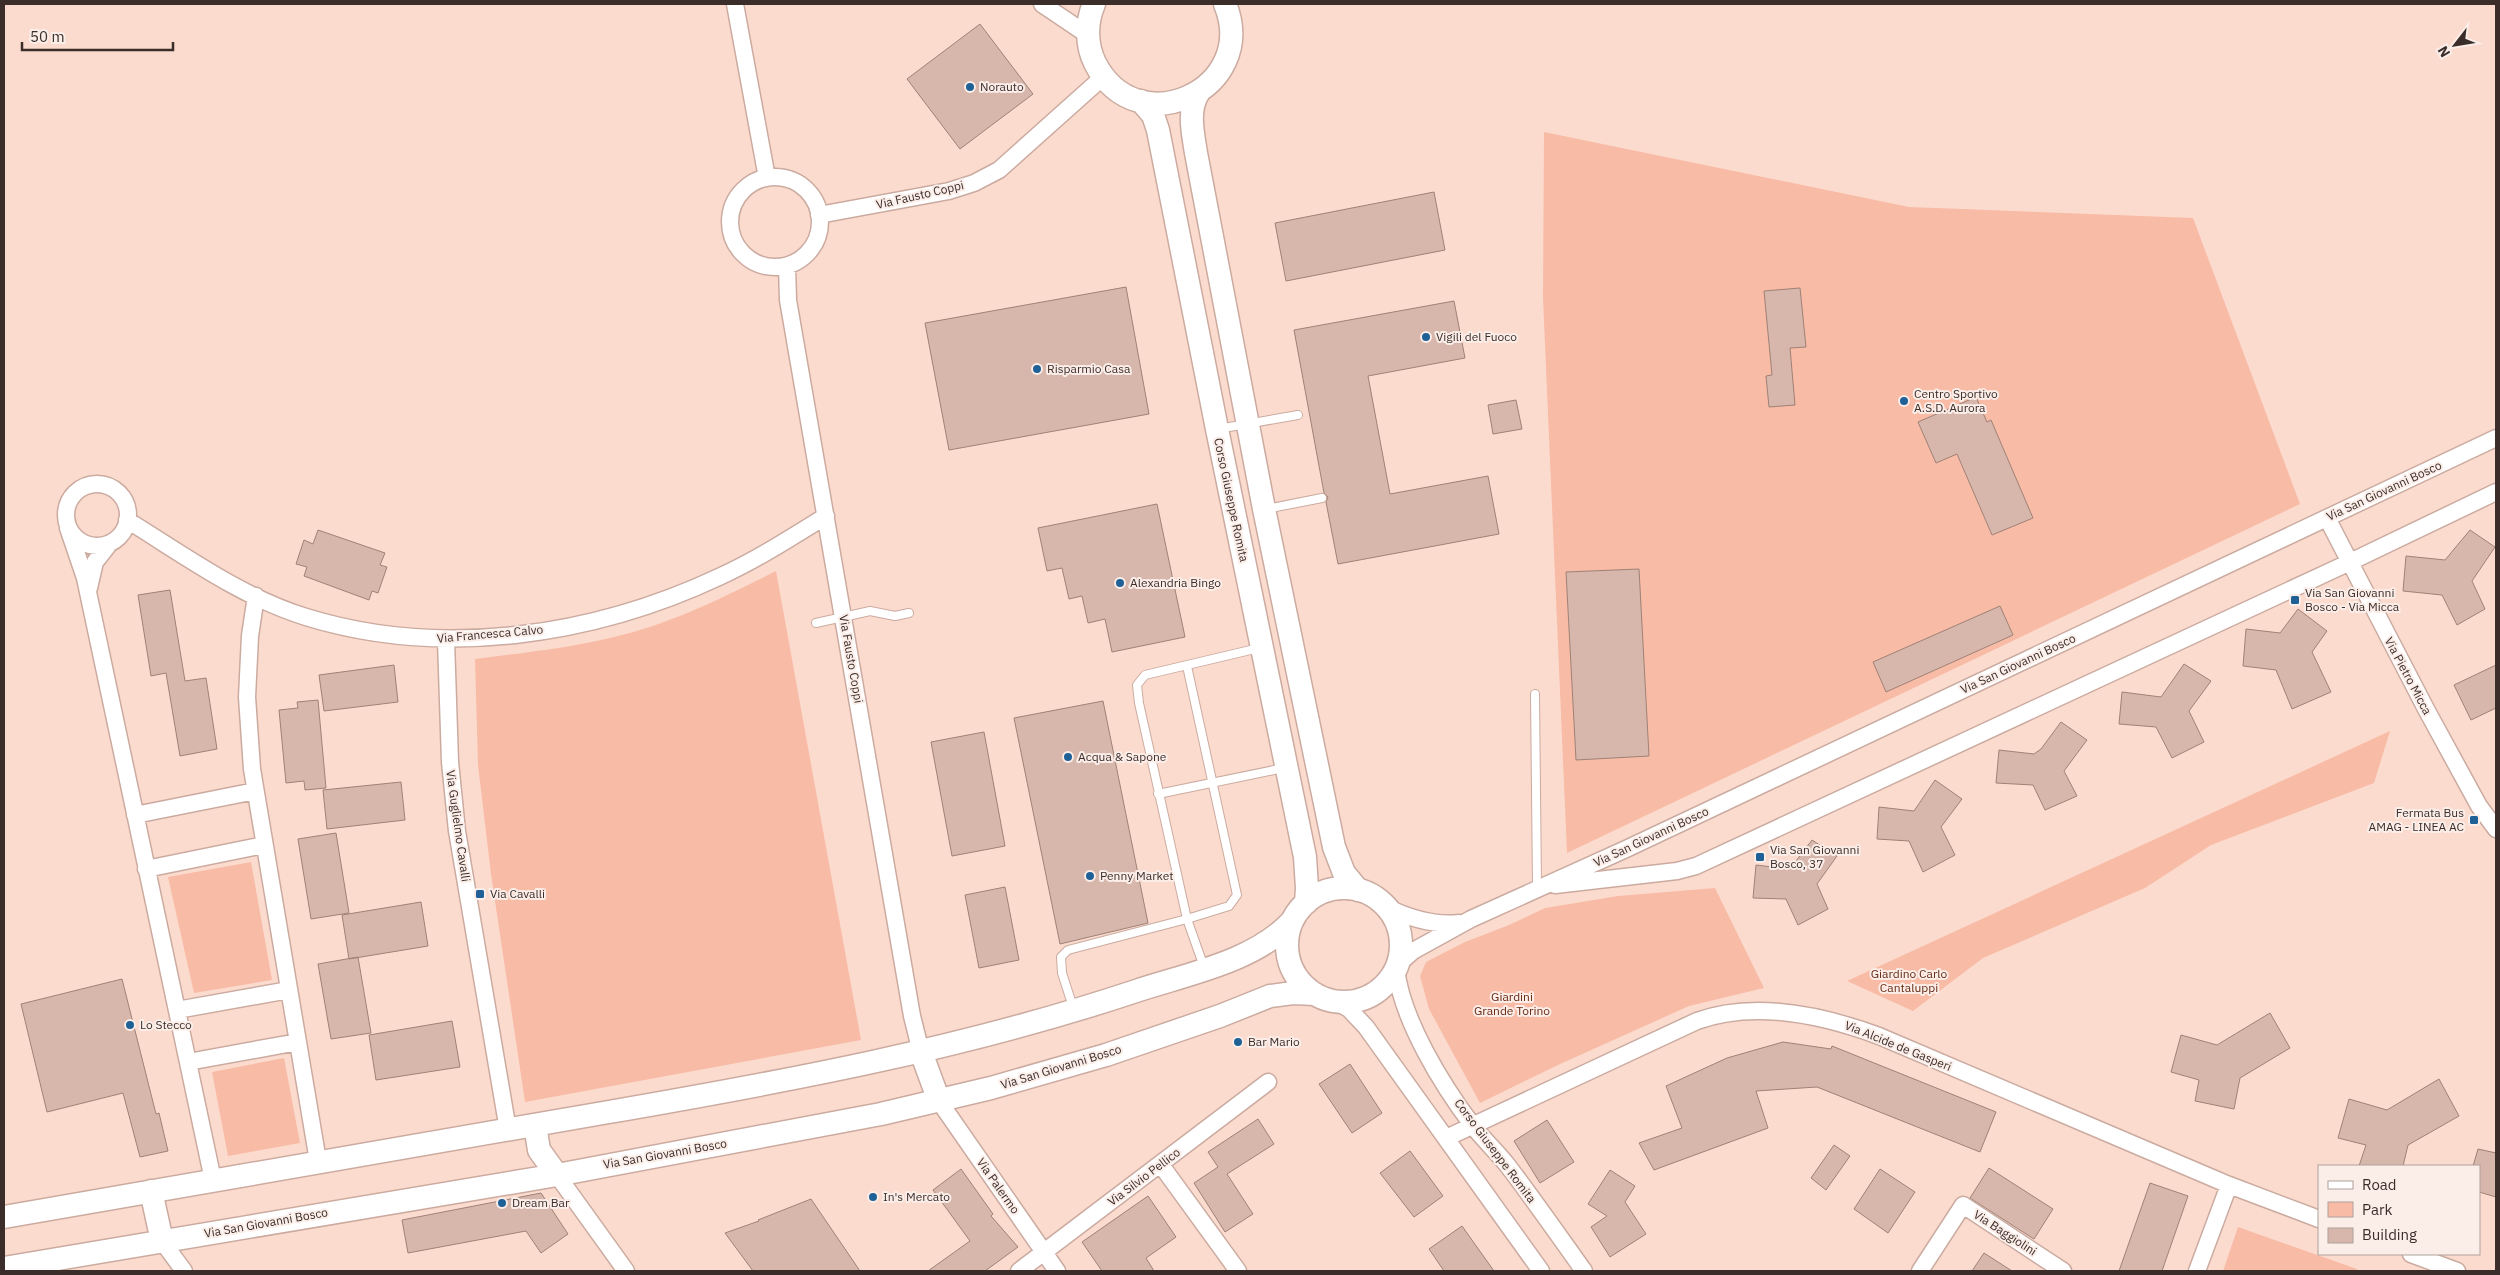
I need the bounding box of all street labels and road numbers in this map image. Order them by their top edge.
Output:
street label: Via Fausto Coppi [875,177,965,212]
street label: Corso Giuseppe Romita [1211,437,1252,564]
street label: Via San Giovanni Bosco [2324,457,2444,524]
street label: Via Fausto Coppi [836,614,867,704]
street label: Via Francesca Calvo [436,621,544,646]
street label: Via San Giovanni Bosco [1958,630,2078,697]
street label: Via Pietro Micca [2382,634,2435,718]
street label: Via Guglielmo Cavalli [443,769,474,883]
street label: Via San Giovanni Bosco [1591,803,1711,870]
street label: Via Alcide de Gasperi [1843,1017,1954,1074]
street label: Via San Giovanni Bosco [999,1041,1123,1092]
street label: Corso Giuseppe Romita [1451,1096,1540,1206]
street label: Via San Giovanni Bosco [602,1135,728,1172]
street label: Via Silvio Pellico [1104,1144,1183,1209]
street label: Via Palermo [974,1155,1023,1217]
street label: Via San Giovanni Bosco [203,1204,329,1241]
street label: Via Baggiolini [1971,1207,2040,1259]

